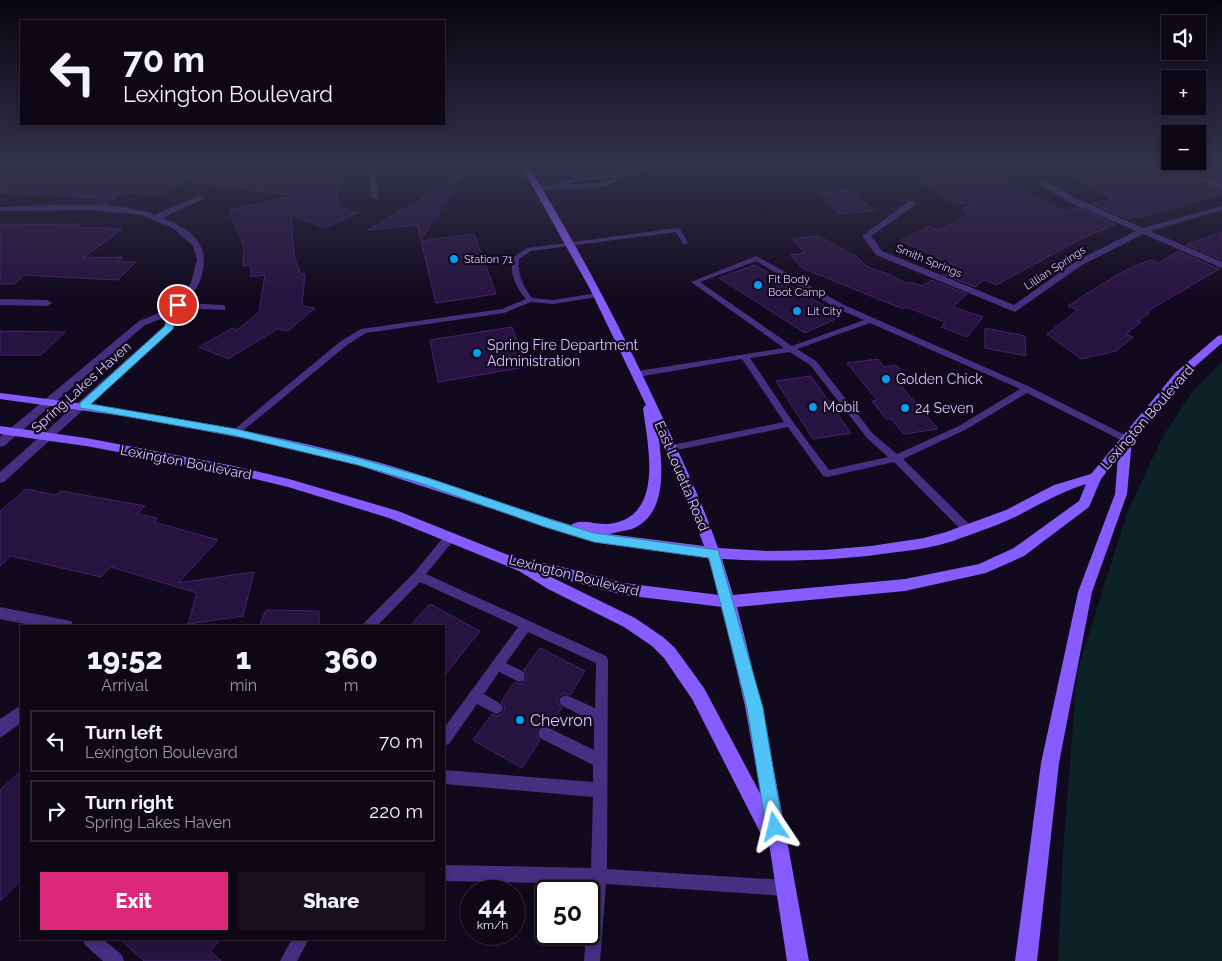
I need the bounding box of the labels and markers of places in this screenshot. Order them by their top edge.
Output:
marker: Station 71 [448,253,460,265]
place label: Station 71 [464,253,513,266]
place label: Fit Body Boot Camp [768,273,825,299]
marker: Fit Body Boot Camp [752,279,764,291]
pin [157,284,199,326]
marker: Lit City [791,305,803,317]
place label: Lit City [807,305,842,318]
place label: Spring Fire Department Administration [487,337,639,369]
marker: Spring Fire Department Administration [471,347,483,359]
place label: Golden Chick [896,371,983,387]
marker: Golden Chick [880,373,892,385]
place label: Mobil [823,399,859,415]
place label: 24 Seven [915,400,974,416]
marker: Mobil [807,401,819,413]
marker: 24 Seven [899,402,911,414]
place label: Chevron [530,711,592,730]
marker: Chevron [514,714,526,726]

